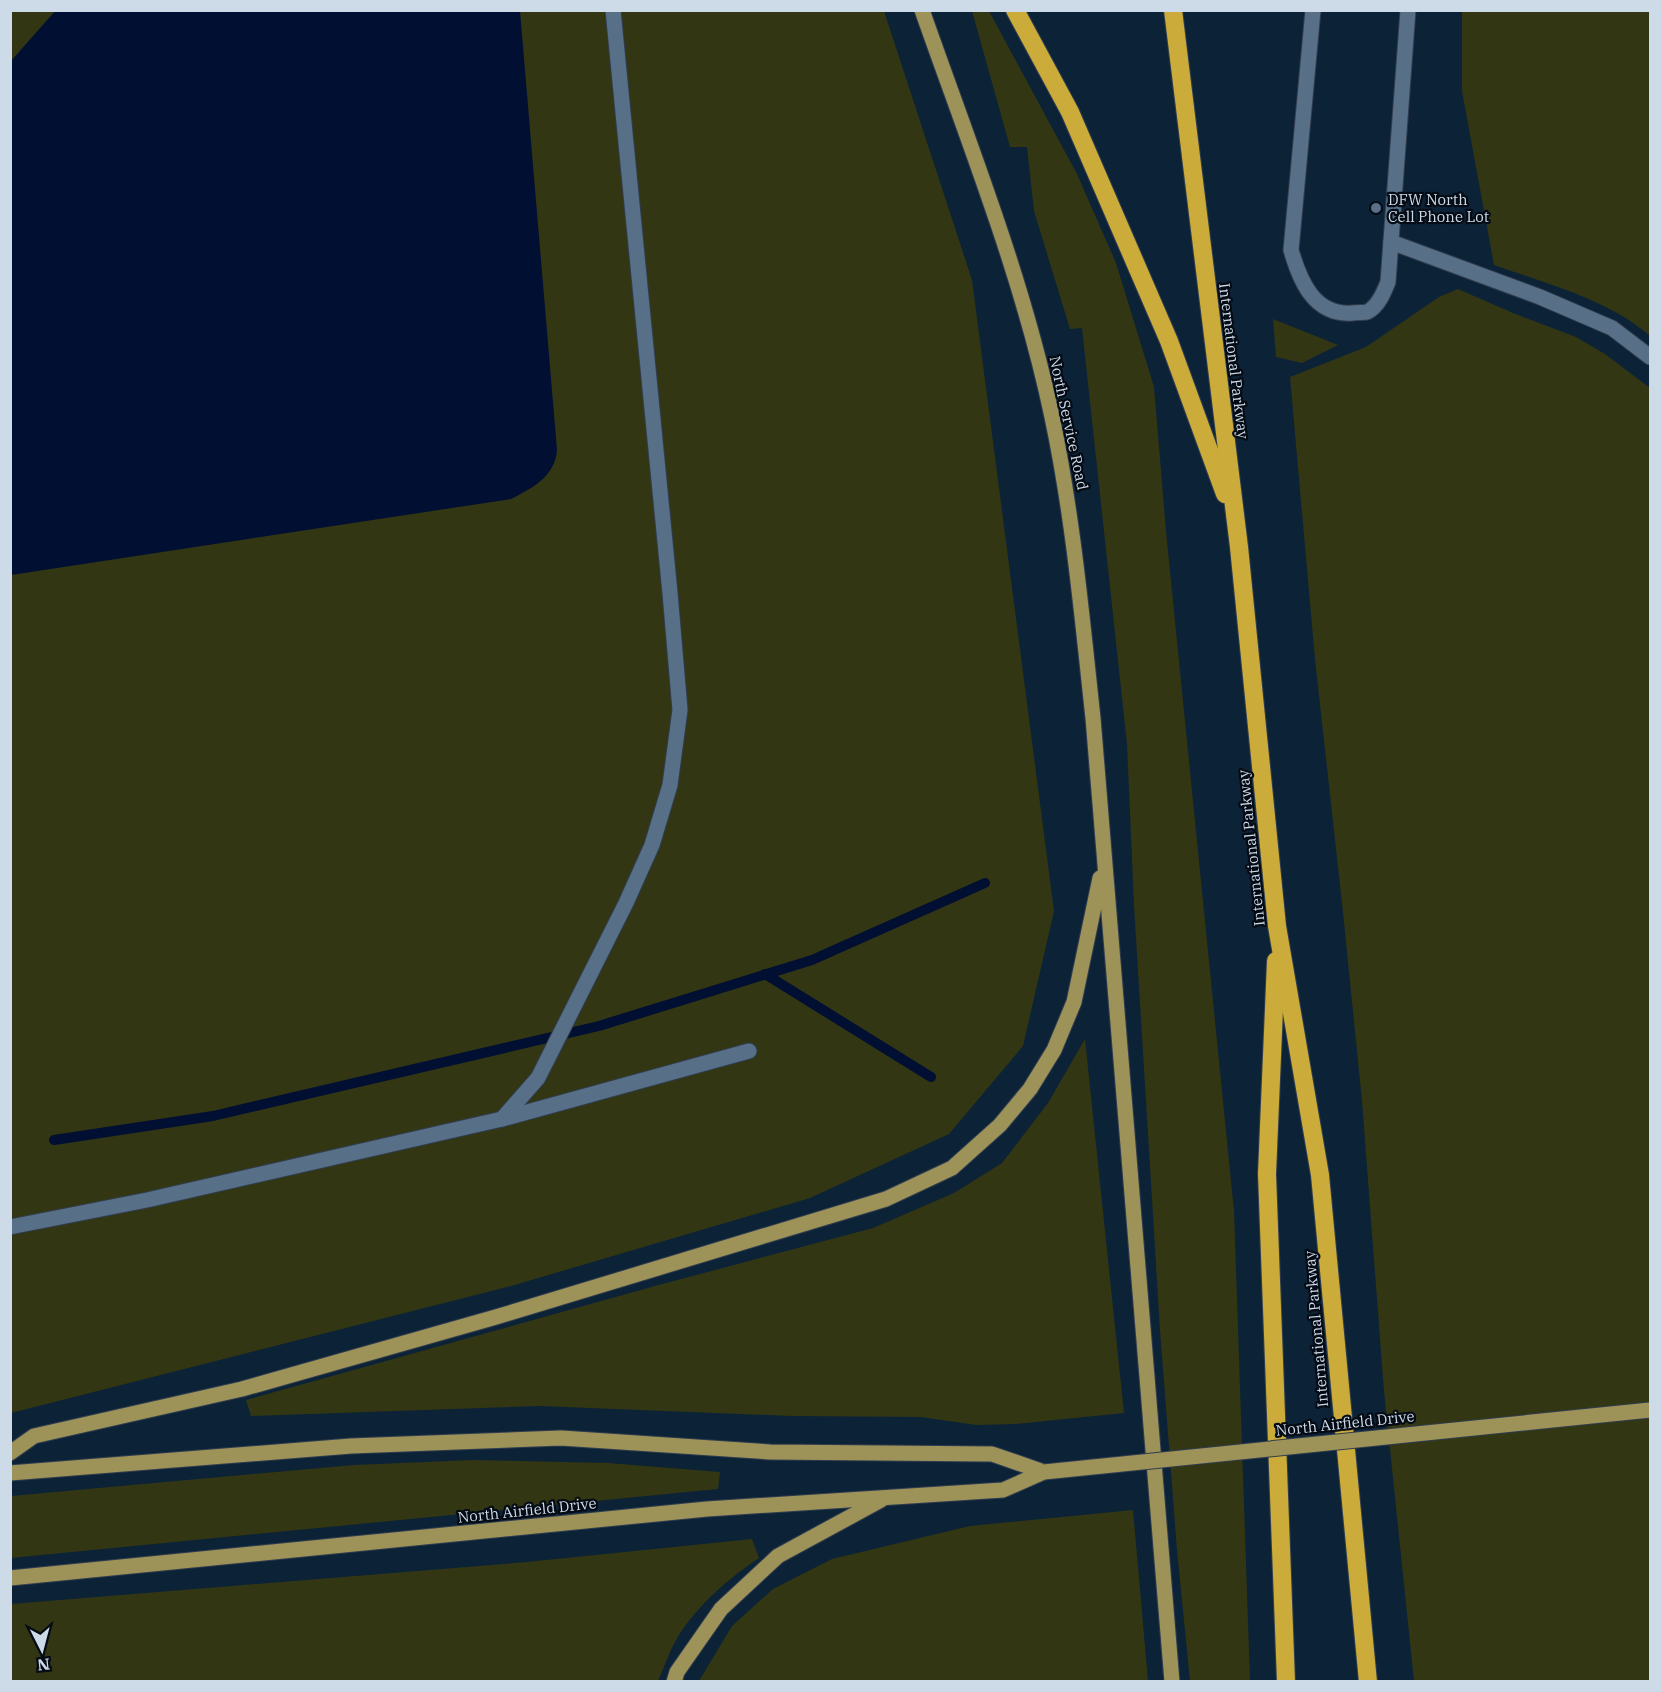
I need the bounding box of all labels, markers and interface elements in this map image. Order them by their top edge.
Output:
place label: DFW North Cell Phone Lot [1388,190,1489,226]
marker: DFW North Cell Phone Lot [1369,201,1383,215]
street label: International Parkway [1215,282,1253,440]
street label: North Service Road [1046,354,1092,492]
street label: International Parkway [1233,769,1269,927]
street label: International Parkway [1300,1250,1332,1408]
street label: North Airfield Drive [1275,1406,1415,1440]
street label: North Airfield Drive [457,1493,597,1527]
north arrow [12,1620,72,1680]
text: N [36,1654,51,1676]

